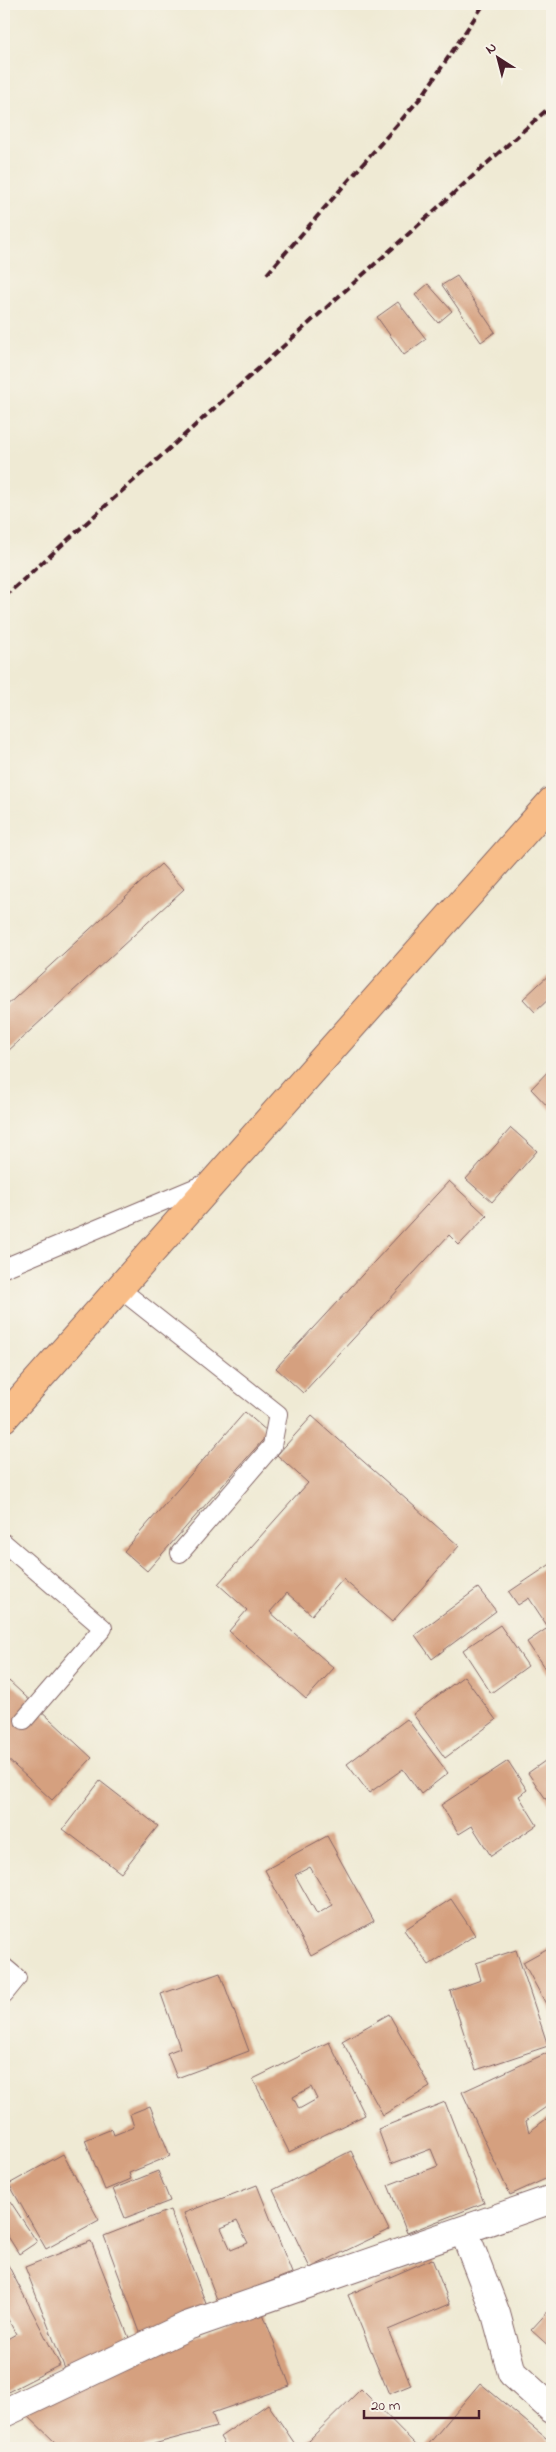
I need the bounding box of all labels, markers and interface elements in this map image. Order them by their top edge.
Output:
north arrow [474,32,524,82]
text: N [481,37,501,60]
scale bar [364,2387,478,2419]
text: 20 m [371,2395,401,2417]

